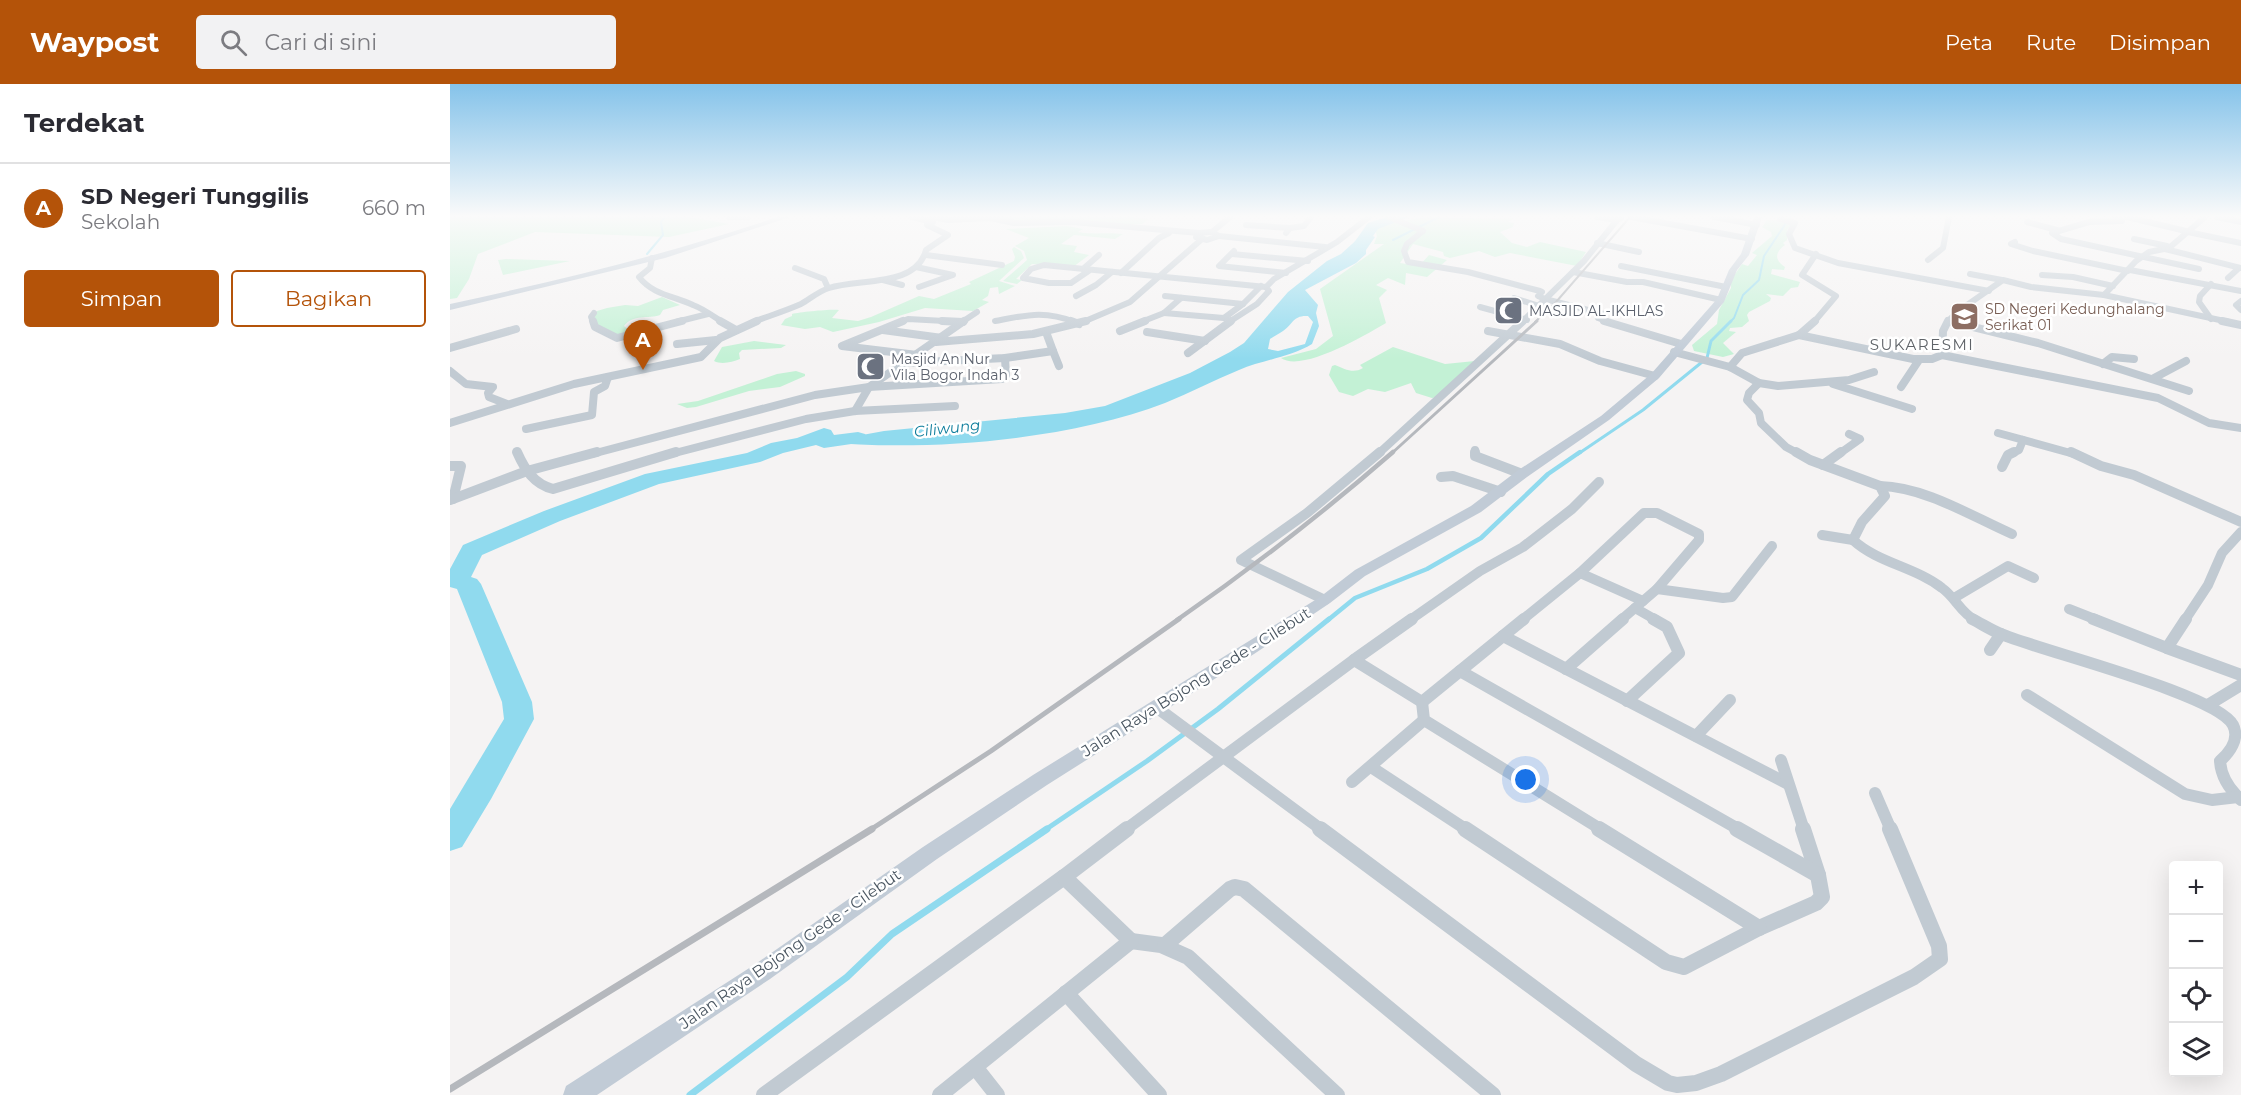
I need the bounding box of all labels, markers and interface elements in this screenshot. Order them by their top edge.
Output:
search box [196,15,616,69]
text: Waypost [30,25,160,59]
icon: search [217,26,250,59]
text: Cari di sini [265,29,377,56]
text: Peta [1945,30,1993,55]
text: Rute [2026,30,2076,55]
text: Disimpan [2109,30,2211,55]
text: Terdekat [24,107,145,139]
text: SD Negeri Tunggilis [81,183,309,210]
text: A [36,196,51,220]
text: 660 m [362,196,426,220]
text: Sekolah [81,210,160,234]
button: Simpan [24,270,219,327]
button: Bagikan [231,270,426,327]
mosque icon: MASJID AL-IKHLAS [1492,295,1524,327]
place label: SD Negeri Kedunghalang Serikat 01 [1985,300,2165,334]
school or university icon: SD Negeri Kedunghalang Serikat 01 [1948,301,1980,333]
place label: MASJID AL-IKHLAS [1529,302,1663,320]
pin: A [624,320,662,370]
district label: SUKARESMI [1870,335,1974,354]
place label: Masjid An Nur Vila Bogor Indah 3 [891,350,1020,384]
mosque icon: Masjid An Nur Vila Bogor Indah 3 [854,351,886,383]
water label: Ciliwung [913,415,981,441]
street label: Jalan Raya Bojong Gede - Cilebut [1077,603,1314,761]
your location [1511,765,1540,794]
map controls [2169,861,2223,1077]
button: + [2169,861,2223,915]
street label: Jalan Raya Bojong Gede - Cilebut [675,865,905,1034]
button: − [2169,915,2223,969]
button: locate [2169,969,2223,1023]
button: layers [2169,1023,2223,1077]

